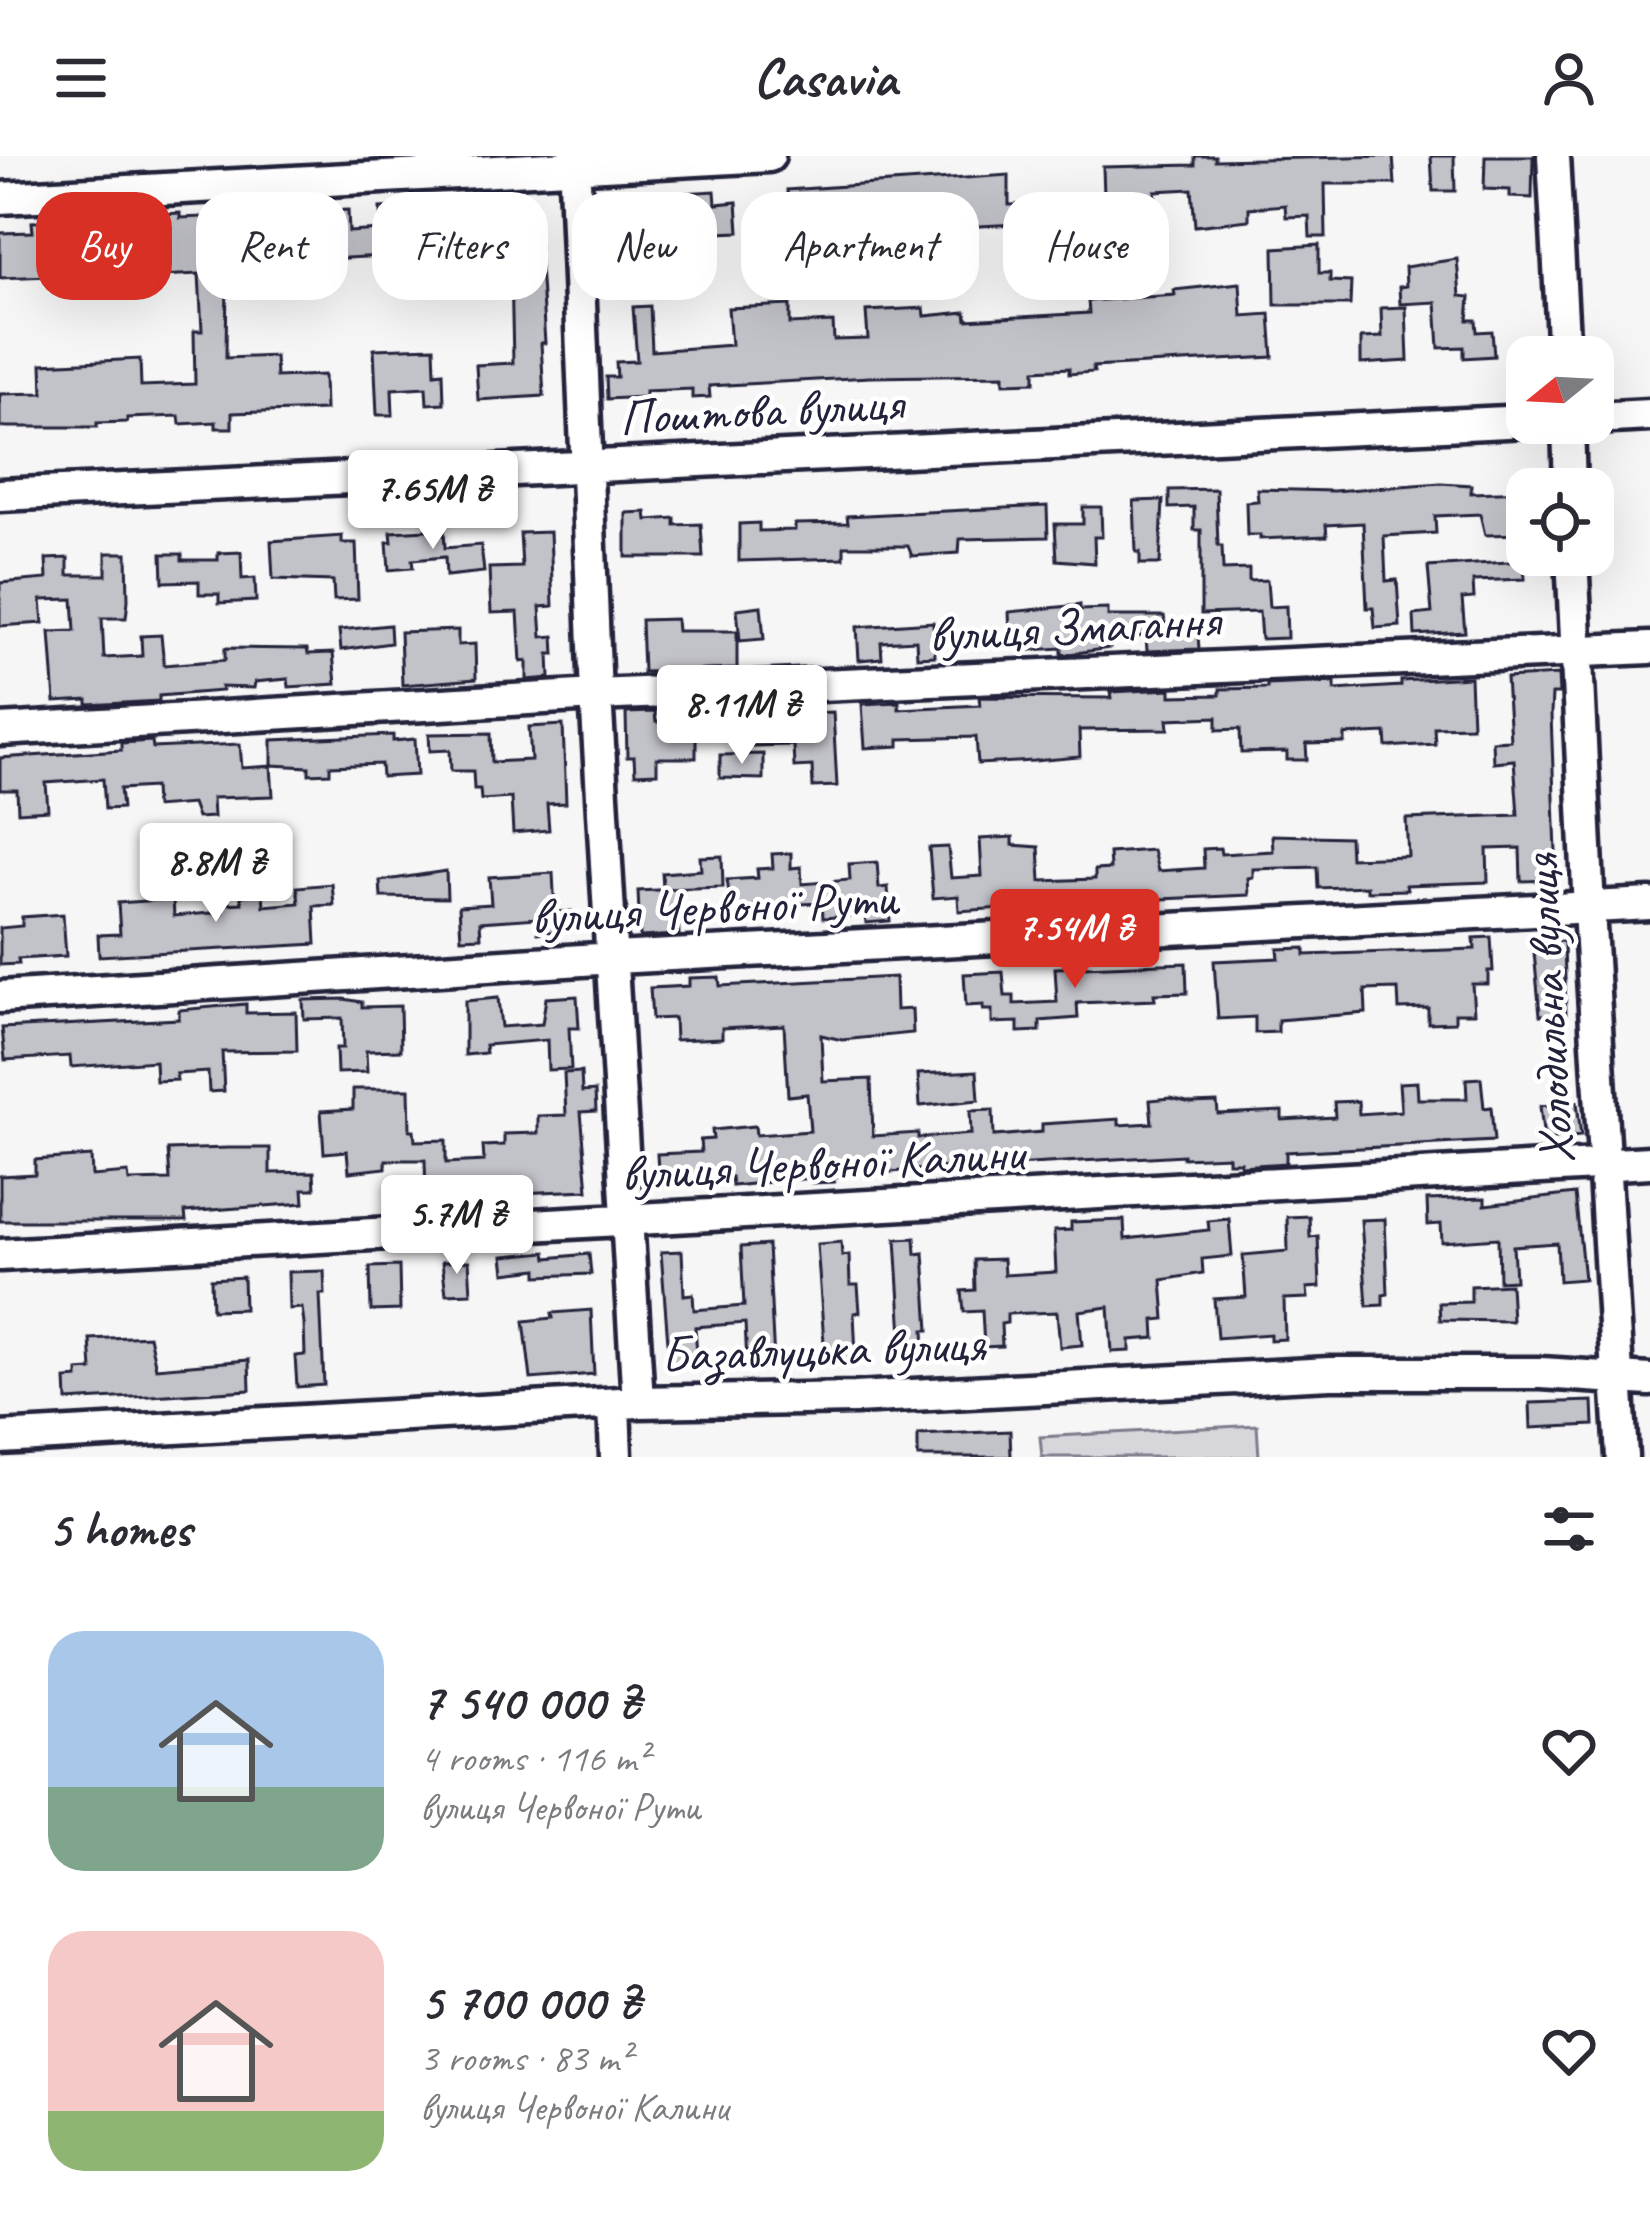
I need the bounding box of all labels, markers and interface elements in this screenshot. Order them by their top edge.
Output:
text: Casavia [753,44,897,112]
icon: menu [48,45,114,111]
icon: person [1536,45,1602,111]
chip: Buy [36,192,172,300]
chip: Rent [196,192,348,300]
chip: Filters [372,192,548,300]
chip: New [572,192,717,300]
chip: Apartment [741,192,979,300]
chip: House [1003,192,1169,300]
north arrow [1506,336,1614,444]
map controls [1506,336,1614,576]
street label: Поштова вулиця [618,370,908,449]
pin: 7.65M ₴ [322,450,544,552]
text: 7.65M ₴ [375,464,491,513]
button: locate [1506,468,1614,576]
street label: вулиця Змагання [927,587,1225,667]
pin: 8.11M ₴ [631,665,853,767]
text: 8.11M ₴ [684,679,800,728]
pin: 8.8M ₴ [118,823,314,925]
text: 8.8M ₴ [167,837,265,886]
street label: Холодильна вулиця [1508,851,1588,1165]
street label: вулиця Червоної Рути [529,865,901,949]
pin: 7.54M ₴ [964,889,1186,991]
text: 7.54M ₴ [1017,903,1133,952]
street label: вулиця Червоної Калини [619,1120,1029,1206]
pin: 5.7M ₴ [359,1175,555,1277]
text: 5.7M ₴ [408,1189,506,1238]
street label: Базавлуцька вулиця [660,1311,988,1387]
icon: filters [1536,1496,1602,1562]
text: 5 homes [48,1497,191,1561]
text: 7 540 000 ₴ [420,1670,640,1734]
icon: home [144,1679,288,1823]
icon: heart [1536,1718,1602,1784]
text: 4 rooms · 116 m² [420,1734,648,1783]
text: вулиця Червоної Рути [420,1783,700,1832]
text: 5 700 000 ₴ [420,1970,640,2034]
icon: home [144,1979,288,2123]
icon: heart [1536,2018,1602,2084]
text: 3 rooms · 83 m² [420,2034,631,2083]
text: вулиця Червоної Калини [420,2083,728,2132]

